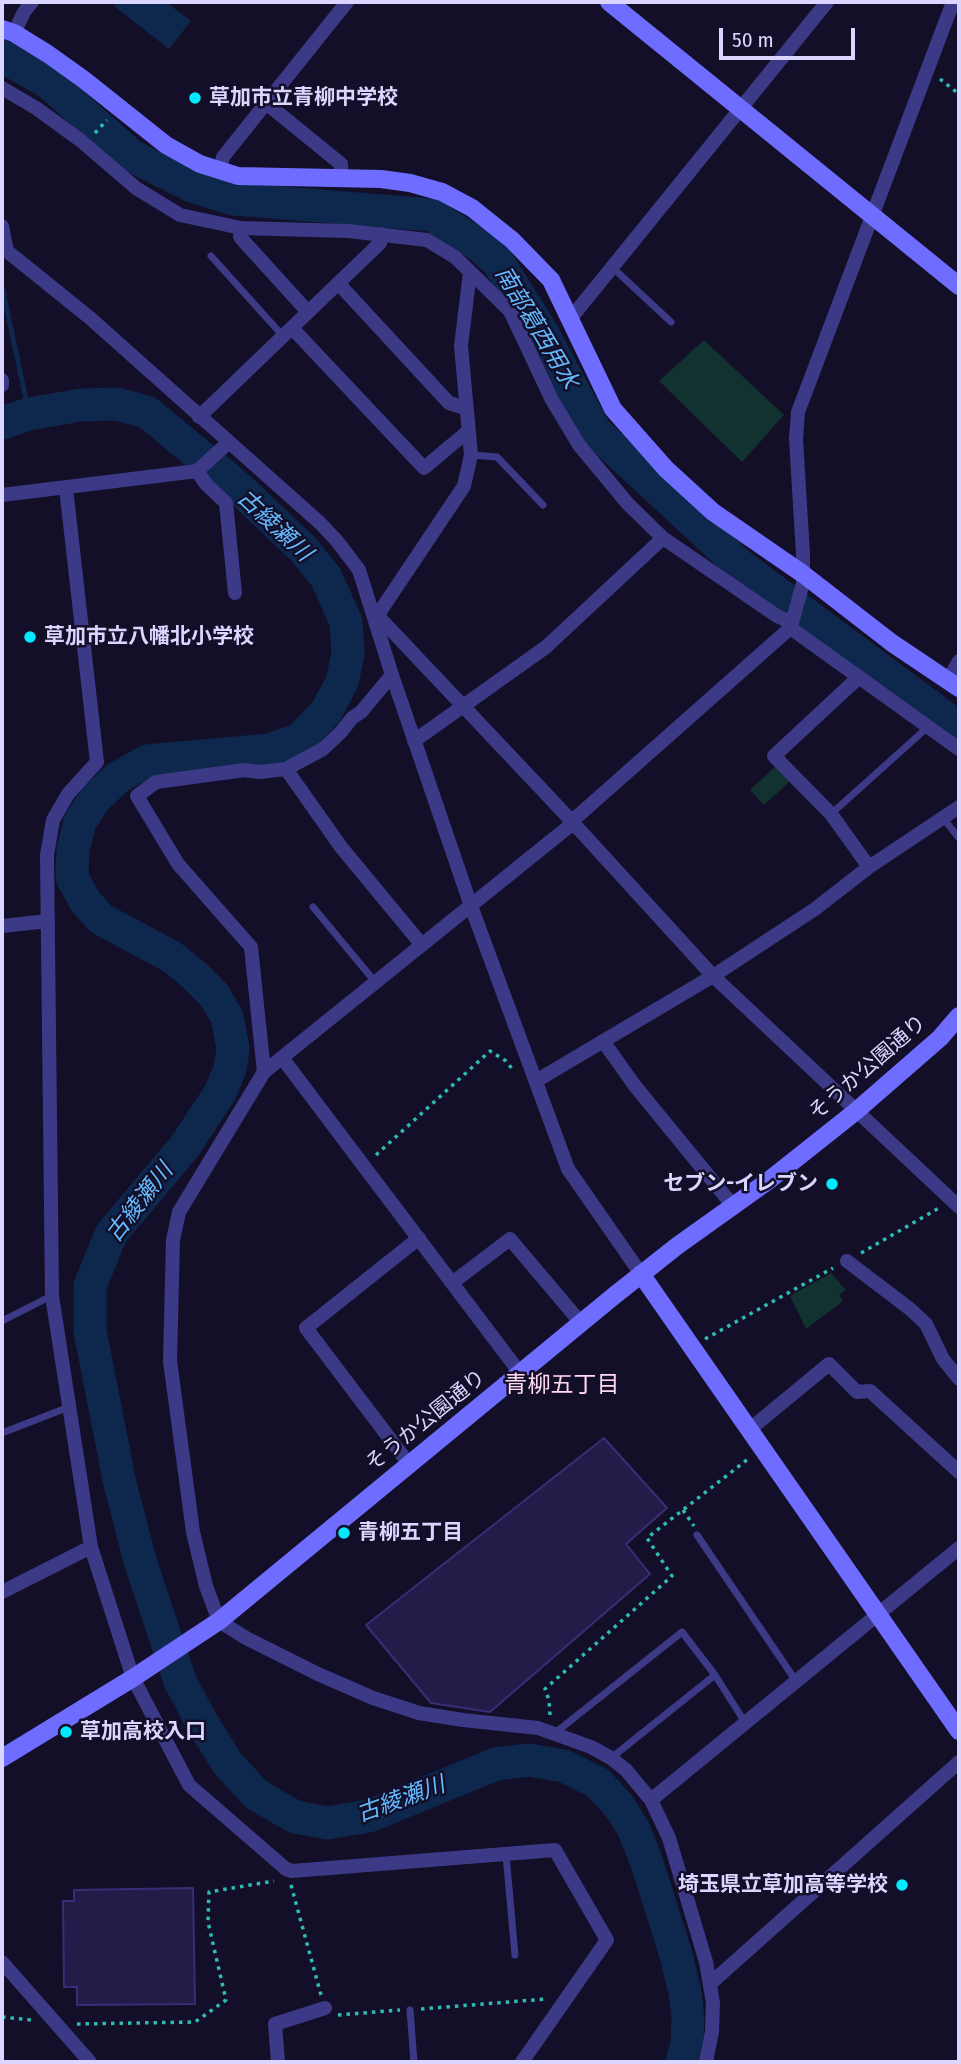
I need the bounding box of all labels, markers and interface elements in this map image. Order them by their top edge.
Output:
scale bar [723,14,860,58]
text: 50 m [732,27,774,53]
place label: 草加市立青柳中学校 [209,85,398,111]
marker: 草加市立青柳中学校 [187,90,203,106]
water label: 南部葛西用水 [489,262,583,394]
water label: 古綾瀬川 [231,485,317,567]
place label: 草加市立八幡北小学校 [44,624,254,650]
marker: 草加市立八幡北小学校 [22,629,38,645]
street label: そうか公園通り [804,1010,932,1126]
water label: 古綾瀬川 [101,1158,179,1248]
place label: セブン-イレブン [663,1171,818,1197]
marker: セブン-イレブン [824,1176,840,1192]
street label: そうか公園通り [361,1365,491,1477]
district label: 青柳五丁目 [505,1372,619,1400]
place label: 青柳五丁目 [358,1520,463,1546]
marker: 青柳五丁目 [336,1525,352,1541]
place label: 草加高校入口 [80,1719,206,1745]
marker: 草加高校入口 [58,1724,74,1740]
water label: 古綾瀬川 [353,1771,449,1829]
place label: 埼玉県立草加高等学校 [678,1872,888,1898]
marker: 埼玉県立草加高等学校 [894,1877,910,1893]

